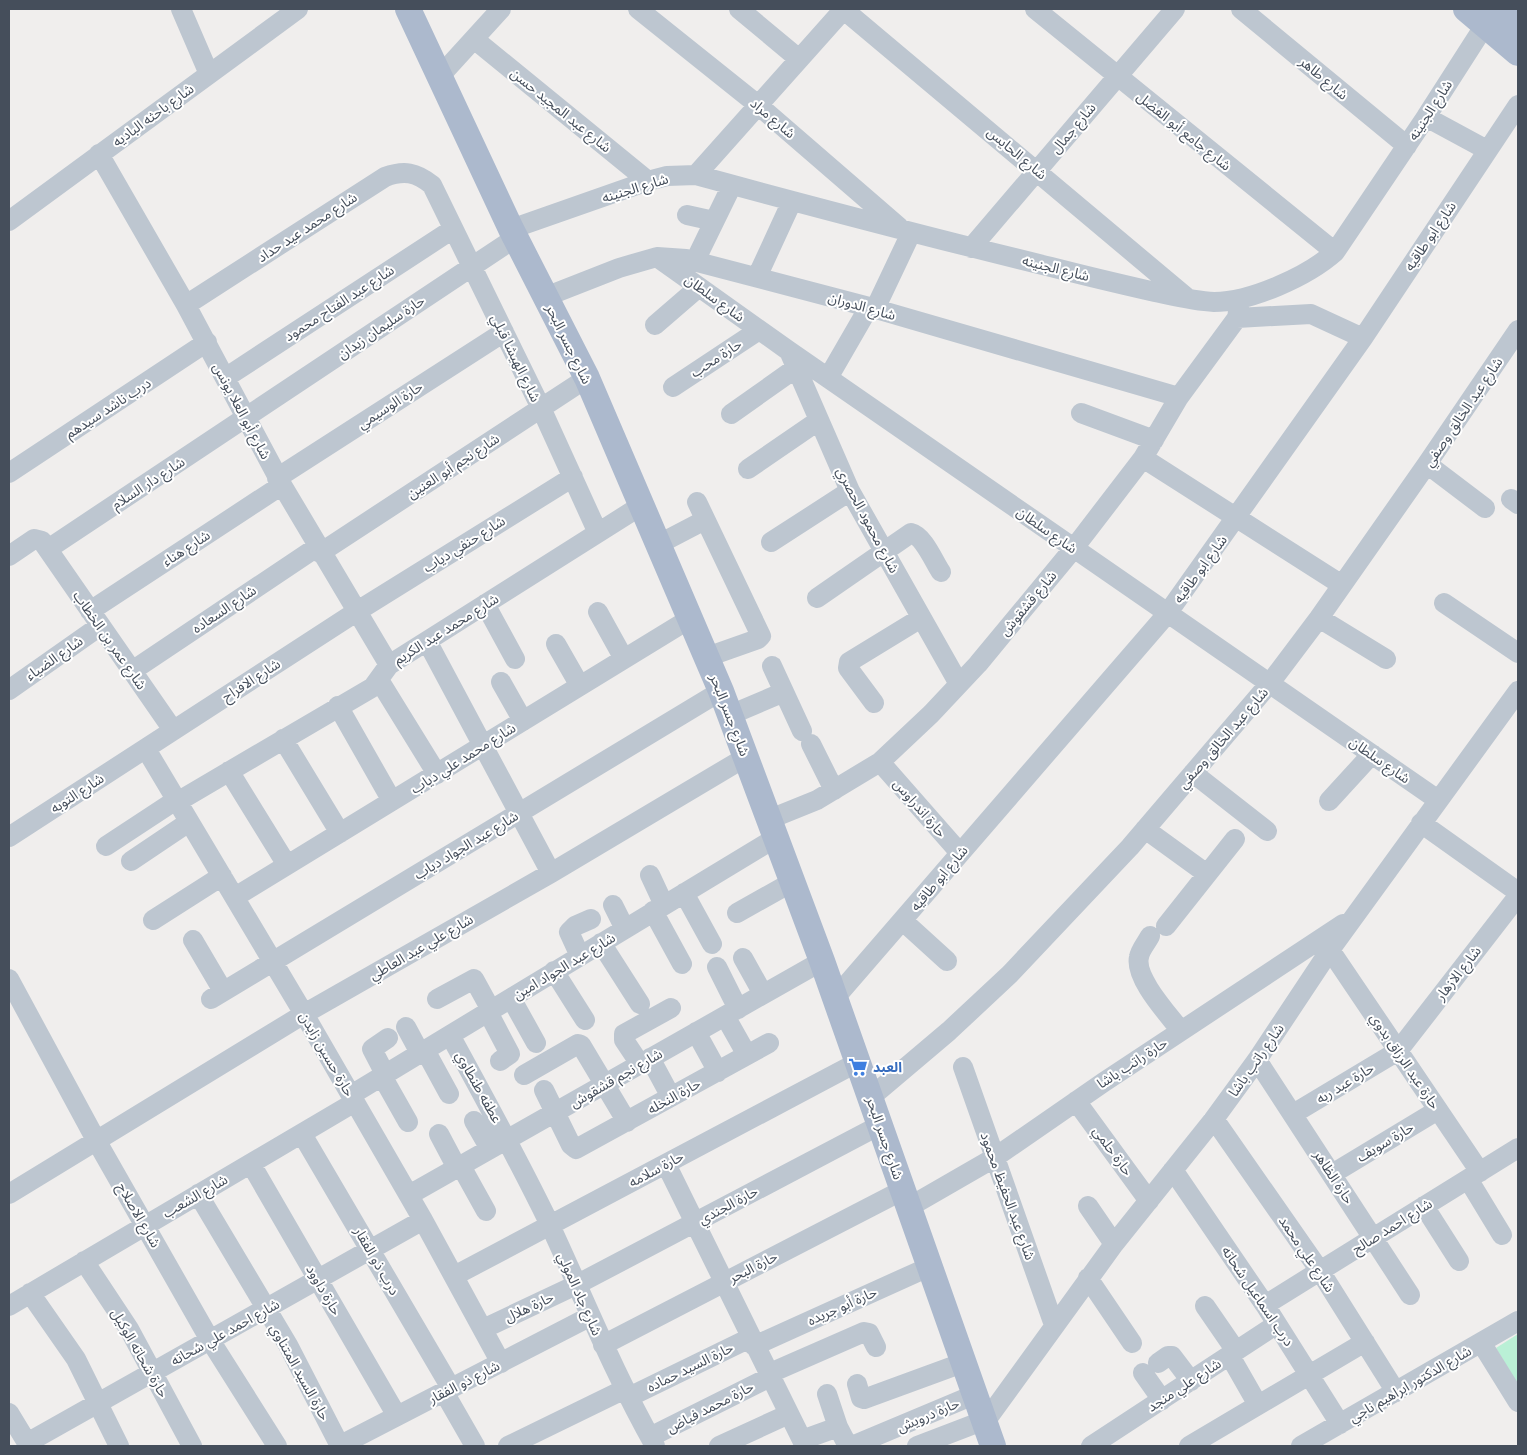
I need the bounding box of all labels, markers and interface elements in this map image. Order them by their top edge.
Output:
street label: شارع طاهر [1294,51,1353,105]
street label: شارع عبد المجيد حسن [506,63,616,158]
street label: شارع الجنينه [1403,76,1458,145]
street label: شارع باحثه الباديه [108,79,198,152]
street label: شارع جامع أبو الفضل [1132,87,1236,176]
street label: شارع مراد [745,93,800,144]
street label: شارع جمال [1046,98,1101,158]
street label: شارع الحايس [982,122,1051,185]
street label: شارع الجنينه [599,168,671,209]
street label: شارع محمد عيد حداد [253,187,361,268]
street label: شارع ابو طاقيه [1399,197,1462,275]
street label: شارع الجنينه [1020,250,1092,287]
street label: شارع عبد الفتاح محمود [280,260,398,347]
street label: شارع سلطان [680,269,749,327]
street label: شارع الدوران [826,287,898,326]
street label: حارة سليمان زيدان [333,290,428,363]
street label: شارع جسر البحر [540,300,597,388]
street label: شارع الهيشا قبلي [485,311,546,406]
street label: حارة محب [686,334,745,381]
street label: شارع عبد الخالق وصفي [1419,353,1508,472]
street label: شارع أبو العلا يونس [207,359,276,463]
street label: درب ناشد سيدهم [61,373,156,444]
street label: حارة الوسيمي [353,376,427,435]
street label: شارع نجم أبو العنين [403,428,504,504]
street label: شارع دار السلام [107,452,189,515]
street label: شارع محمود الحصري [830,463,904,577]
street label: شارع سلطان [1012,502,1081,559]
street label: شارع حنفي دياب [419,511,510,578]
street label: شارع هناء [158,525,214,572]
street label: شارع ابو طاقيه [1168,531,1232,608]
street label: شارع قشقوش [995,566,1062,641]
street label: شارع السعاده [188,580,261,639]
street label: شارع عمر بن الخطاب [68,586,152,694]
street label: شارع محمد عبد الكريم [390,589,503,670]
street label: شارع الضياء [21,631,87,686]
street label: شارع الافراح [218,654,285,707]
street label: شارع جسر البحر [704,670,755,759]
street label: شارع عبد الخالق وصفي [1173,683,1274,794]
street label: شارع محمد علي دياب [407,718,520,799]
street label: شارع سلطان [1345,732,1414,789]
street label: شارع التوبه [46,768,108,819]
street label: حارة اندراوس [890,774,951,841]
street label: شارع عبد الجواد دياب [410,806,523,885]
street label: شارع ابو طاقيه [906,841,973,916]
street label: شارع علي عبد العاطي [365,909,477,986]
street label: شارع عبد الجواد امين [509,928,619,1005]
street label: شارع الازهار [1430,942,1486,1006]
street label: حارة حسين زايدن [296,1008,359,1100]
street label: حارة عبد الرزاق بدوي [1364,1009,1445,1114]
street label: شارع راتب باشا [1223,1019,1289,1101]
street label: حارة راتب باشا [1093,1033,1171,1092]
street label: شارع نجم قشقوش [566,1043,666,1113]
street label: عطفه طنطاوي [450,1047,507,1127]
supermarket icon: العبد [847,1056,869,1078]
place label: العبد [873,1057,902,1076]
street label: حارة عبد ربه [1312,1058,1377,1107]
street label: حارة النخله [644,1073,704,1118]
street label: شارع جسر البحر [860,1093,909,1182]
street label: حارة سويف [1353,1117,1417,1166]
street label: حارة حلمي [1087,1122,1138,1181]
street label: شارع عبد الحفيظ محمود [975,1129,1040,1263]
street label: حارة الظاهر [1309,1145,1359,1207]
street label: حارة سلامه [625,1146,687,1191]
street label: شارع الشعب [159,1169,232,1224]
street label: شارع الاصلاح [111,1179,166,1252]
street label: حارة الجندي [695,1181,762,1230]
street label: شارع احمد صالح [1348,1193,1436,1259]
street label: شارع علي محمد [1273,1212,1340,1297]
street label: درب ذو الفقار [350,1222,405,1299]
street label: درب اسماعيل شحاته [1218,1242,1299,1350]
street label: حارة البحر [724,1246,780,1287]
street label: شارع جاد المولي [552,1249,607,1339]
street label: حارة داوود [302,1261,347,1318]
street label: حارة أبو جريده [804,1282,880,1329]
street label: حارة هلال [501,1287,557,1326]
street label: شارع احمد علي شحاته [167,1294,284,1371]
street label: حارة شحاته الوكيل [107,1305,174,1401]
street label: حارة السيد المتناوي [264,1320,335,1424]
street label: حارة السيد حماده [643,1337,736,1396]
street label: شارع الدكتور ابراهيم ناجي [1345,1341,1476,1428]
street label: شارع علي منجد [1143,1354,1226,1417]
street label: شارع ذو الفقار [424,1355,504,1410]
street label: حارة محمد فياض [663,1376,757,1437]
street label: حارة درويش [894,1393,962,1436]

